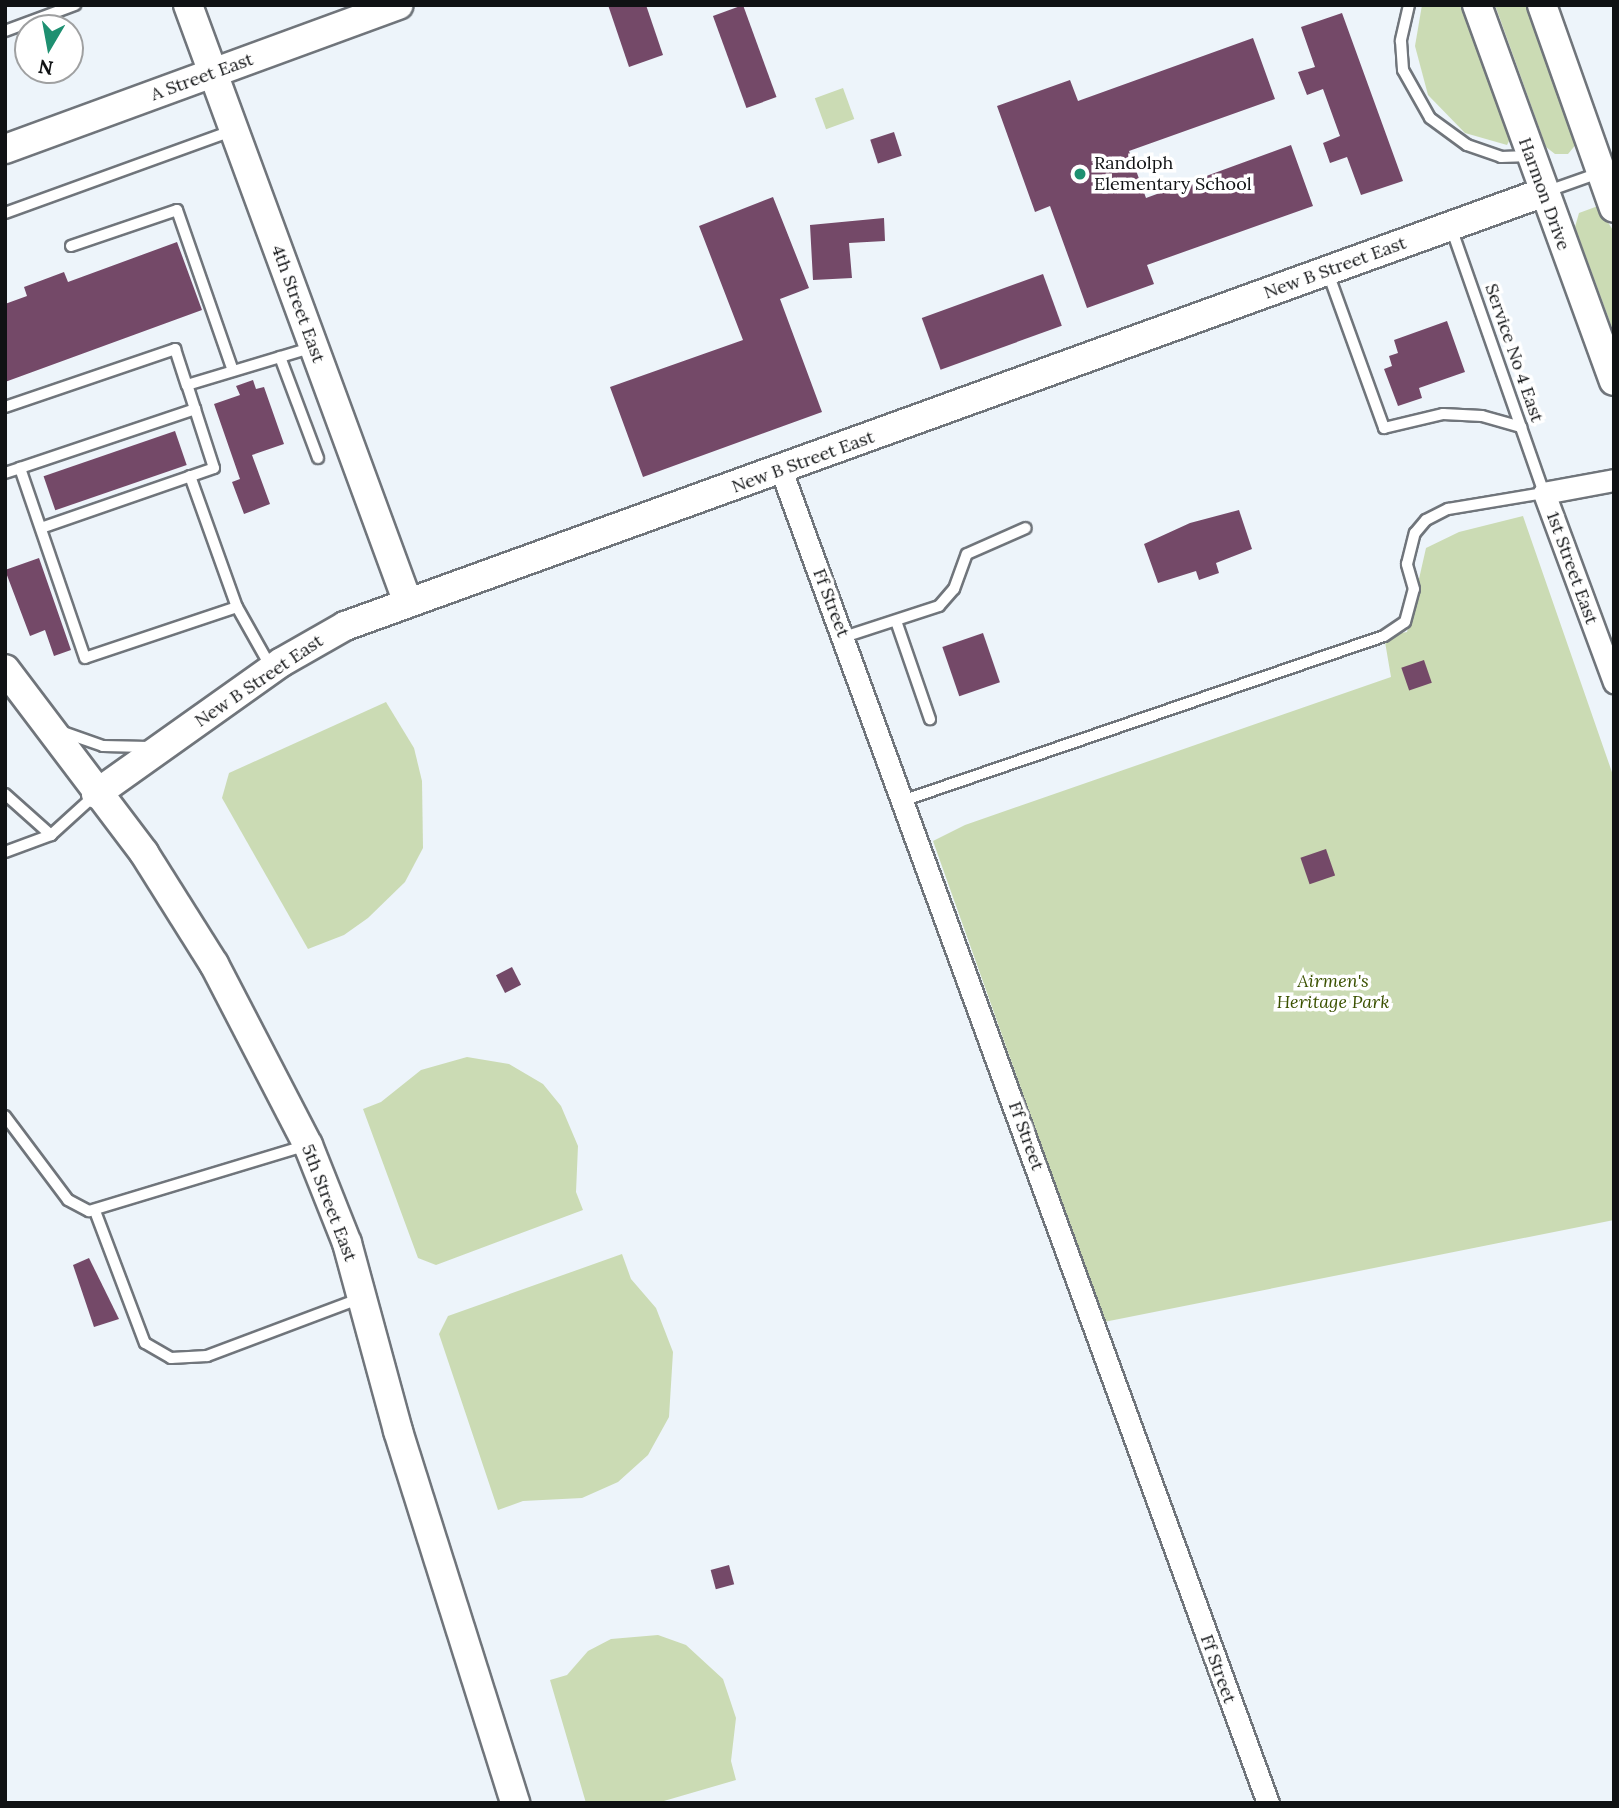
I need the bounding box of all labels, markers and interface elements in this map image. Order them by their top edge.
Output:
north arrow [14,14,84,84]
street label: A Street East [148,48,256,106]
text: N [36,55,55,81]
street label: Harmon Drive [1514,135,1574,253]
place label: Randolph Elementary School [1094,153,1252,196]
marker: Randolph Elementary School [1072,166,1088,182]
street label: New B Street East [1261,232,1409,304]
street label: 4th Street East [267,242,329,366]
street label: Service No 4 East [1480,281,1548,425]
street label: New B Street East [729,426,877,498]
street label: 1st Street East [1542,509,1602,627]
street label: Ff Street [808,566,854,640]
street label: New B Street East [191,630,327,732]
park label: Airmen's Heritage Park [1277,971,1389,1014]
street label: Ff Street [1004,1099,1048,1173]
street label: 5th Street East [297,1141,361,1265]
street label: Ff Street [1196,1632,1240,1706]

